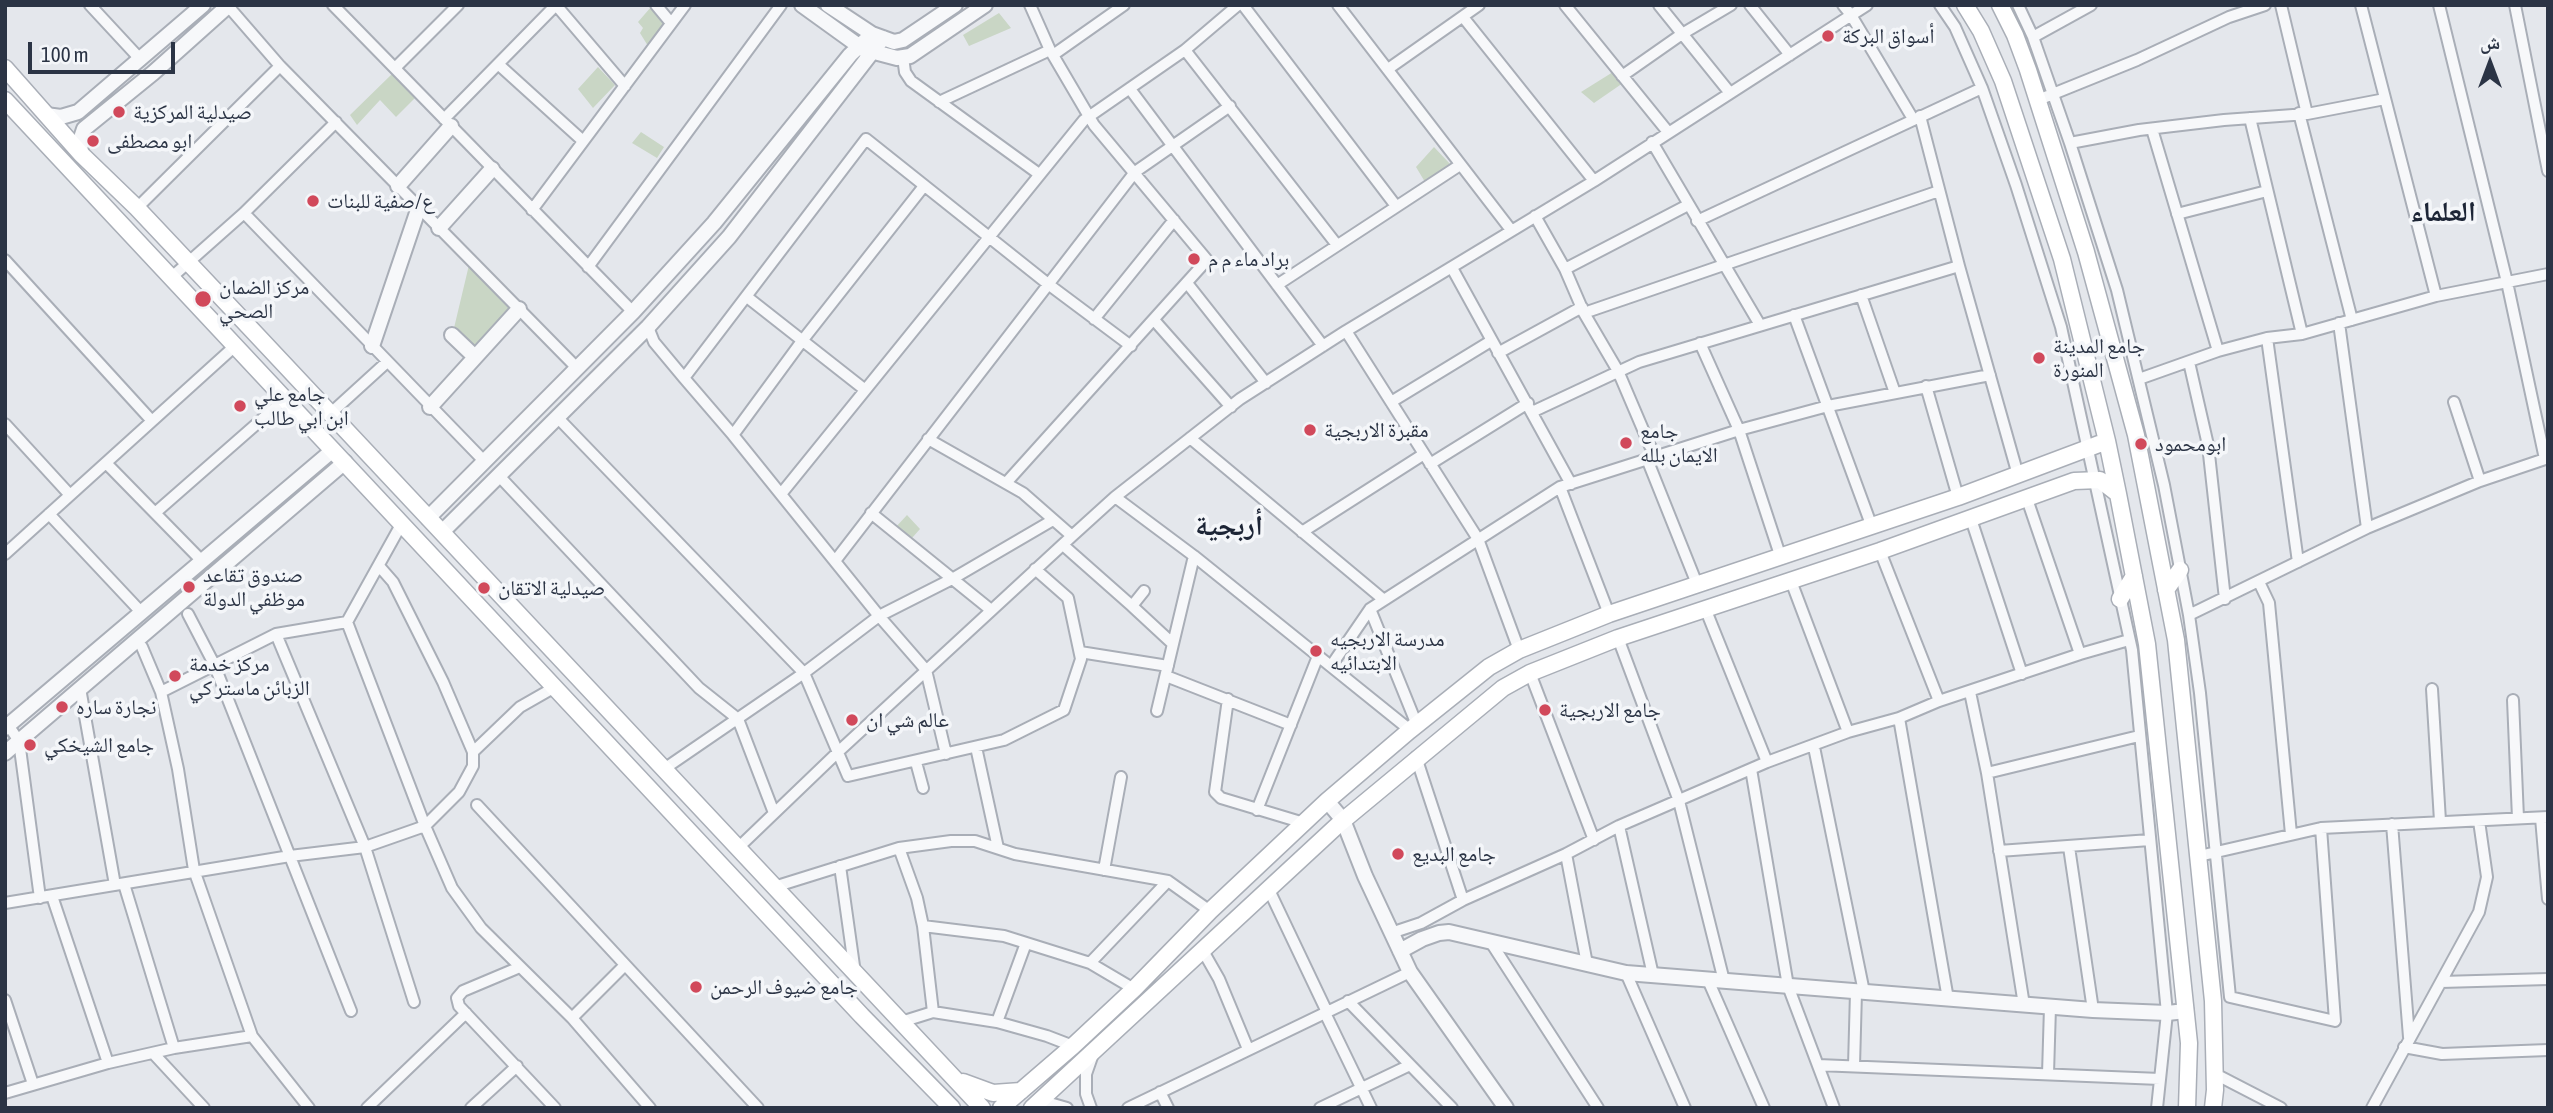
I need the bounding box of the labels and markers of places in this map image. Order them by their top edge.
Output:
place label: أسواق البركة [1842,23,1934,49]
marker: أسواق البركة [1820,28,1836,44]
place label: صيدلية المركزية [133,99,252,125]
marker: صيدلية المركزية [111,104,127,120]
place label: ابو مصطفى [107,128,192,154]
marker: ابو مصطفى [85,133,101,149]
place label: ع/صفية للبنات [327,188,435,214]
marker: ع/صفية للبنات [305,193,321,209]
place label: براد ماء م م [1208,246,1289,272]
marker: براد ماء م م [1186,251,1202,267]
place label: مركز الضمان الصحي [219,274,309,324]
marker: مركز الضمان الصحي [193,289,213,309]
place label: جامع المدينة المنورة [2053,333,2145,383]
marker: جامع المدينة المنورة [2031,350,2047,366]
place label: جامع علي ابن ابي طالب [254,381,349,431]
marker: جامع علي ابن ابي طالب [232,398,248,414]
place label: مقبرة الاربجية [1324,417,1429,443]
place label: جامع الايمان بلله [1640,418,1718,468]
marker: مقبرة الاربجية [1302,422,1318,438]
place label: ابومحمود [2155,431,2226,457]
marker: جامع الايمان بلله [1618,435,1634,451]
marker: ابومحمود [2133,436,2149,452]
place label: صندوق تقاعد موظفي الدولة [203,562,305,612]
place label: صيدلية الاتقان [498,575,605,601]
marker: صندوق تقاعد موظفي الدولة [181,579,197,595]
marker: صيدلية الاتقان [476,580,492,596]
place label: مدرسة الاربجيه الابتدائيه [1330,626,1445,676]
marker: مدرسة الاربجيه الابتدائيه [1308,643,1324,659]
place label: مركز خدمة الزبائن ماستر كي [189,651,310,701]
marker: مركز خدمة الزبائن ماستر كي [167,668,183,684]
place label: نجارة ساره [76,694,156,720]
place label: جامع الاربجية [1559,697,1661,723]
marker: نجارة ساره [54,699,70,715]
marker: جامع الاربجية [1537,702,1553,718]
place label: عالم شي ان [866,707,949,733]
marker: عالم شي ان [844,712,860,728]
place label: جامع الشيخكي [44,732,154,758]
marker: جامع الشيخكي [22,737,38,753]
place label: جامع البديع [1412,841,1496,867]
marker: جامع البديع [1390,846,1406,862]
place label: جامع ضيوف الرحمن [710,974,858,1000]
marker: جامع ضيوف الرحمن [688,979,704,995]

